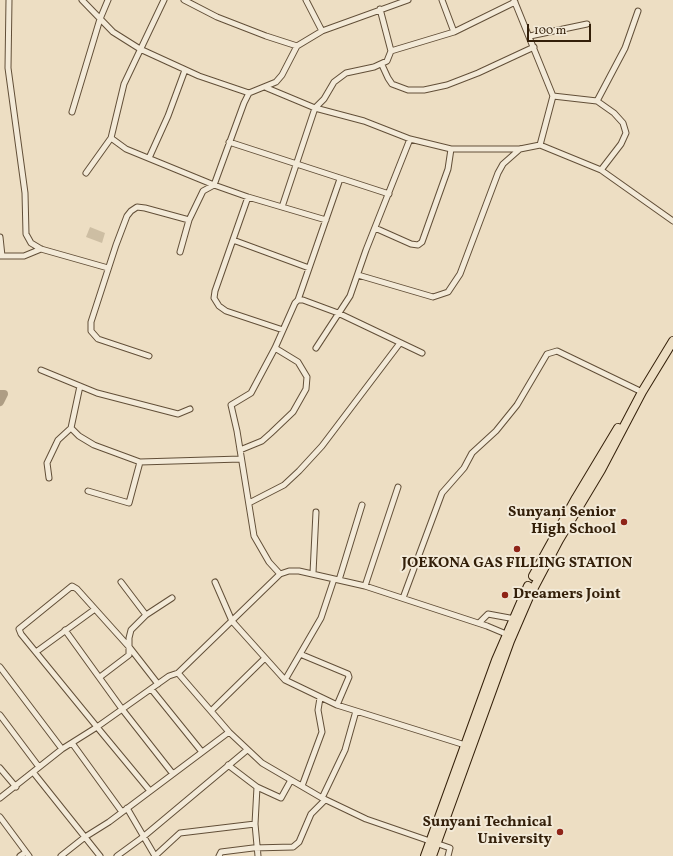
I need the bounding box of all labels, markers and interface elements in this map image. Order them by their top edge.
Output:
scale bar [529,16,593,42]
text: 100 m [534,23,566,39]
place label: Sunyani Senior High School [508,504,616,539]
marker: Sunyani Senior High School [619,517,629,527]
marker: JOEKONA GAS FILLING STATION [512,544,522,554]
place label: JOEKONA GAS FILLING STATION [402,555,632,573]
place label: Dreamers Joint [513,586,621,604]
marker: Dreamers Joint [500,590,510,600]
place label: Sunyani Technical University [423,814,552,849]
marker: Sunyani Technical University [555,827,565,837]

